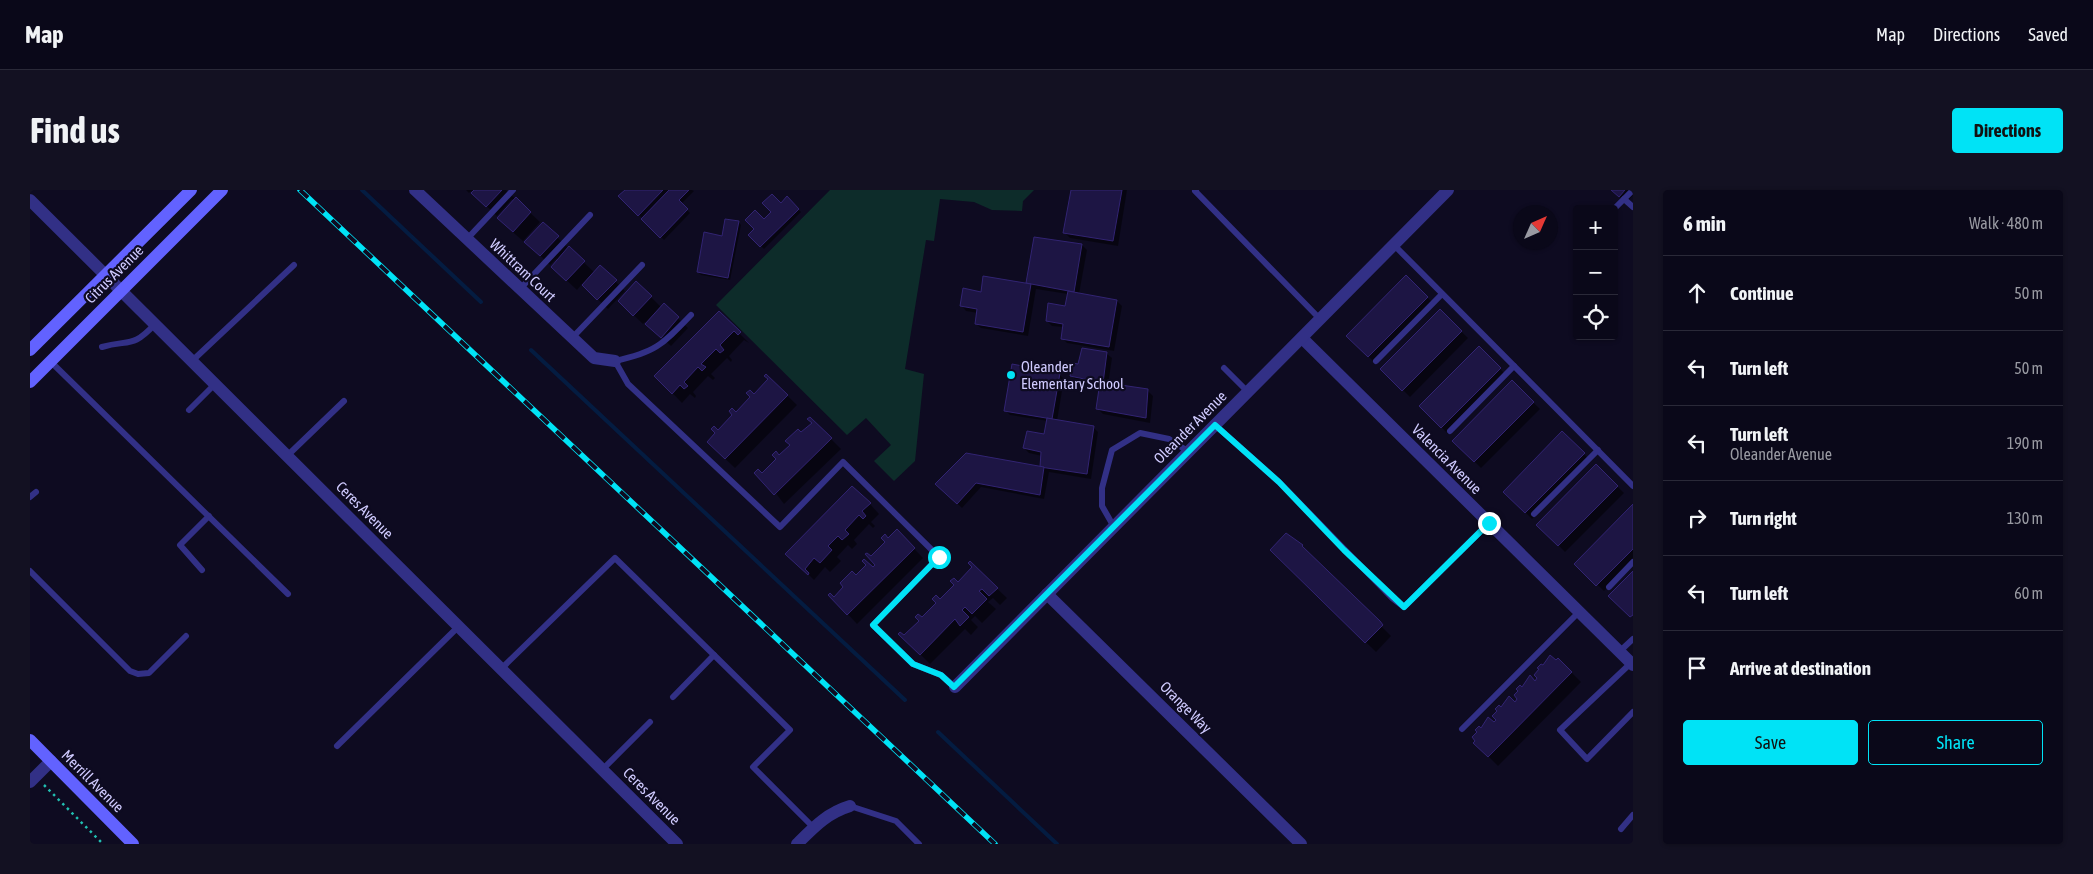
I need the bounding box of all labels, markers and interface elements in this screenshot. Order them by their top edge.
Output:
text: Map [25,21,64,48]
text: Map [1876,24,1905,45]
text: Directions [1933,24,2000,45]
text: Saved [2028,24,2068,45]
button: Directions [1952,108,2063,153]
text: Find us [30,110,120,150]
north arrow [1513,205,1558,250]
map controls [1573,205,1618,340]
button: + [1573,205,1618,250]
text: 6 min [1683,211,1726,235]
text: Walk · 480 m [1969,214,2043,232]
street label: Whittram Court [487,235,559,305]
street label: Citrus Avenue [81,241,147,307]
button: − [1573,250,1618,295]
icon: ahead [1683,279,1711,307]
text: Continue [1730,282,1794,304]
text: 50 m [2014,284,2043,302]
button: locate [1573,295,1618,340]
icon: left [1683,354,1711,382]
text: Turn left [1730,357,1788,379]
place label: Oleander Elementary School [1021,358,1124,392]
text: 50 m [2014,359,2043,377]
marker: Oleander Elementary School [1005,369,1017,381]
street label: Oleander Avenue [1150,387,1230,467]
street label: Valencia Avenue [1409,421,1485,497]
text: Turn left [1730,423,1788,445]
icon: left [1683,429,1711,457]
text: 190 m [2007,434,2043,452]
text: Oleander Avenue [1730,445,1832,463]
street label: Ceres Avenue [333,478,397,542]
icon: right [1683,504,1711,532]
text: Turn right [1730,507,1797,529]
text: 130 m [2007,509,2043,527]
route end [1478,512,1501,535]
route start [928,546,951,569]
icon: left [1683,579,1711,607]
text: Turn left [1730,582,1788,604]
text: 60 m [2014,584,2043,602]
icon: arrive [1683,654,1711,682]
text: Arrive at destination [1730,657,1871,679]
street label: Orange Way [1157,678,1215,736]
button: Save [1683,720,1858,765]
button: Share [1868,720,2043,765]
street label: Merrill Avenue [58,746,128,816]
street label: Ceres Avenue [620,764,684,828]

